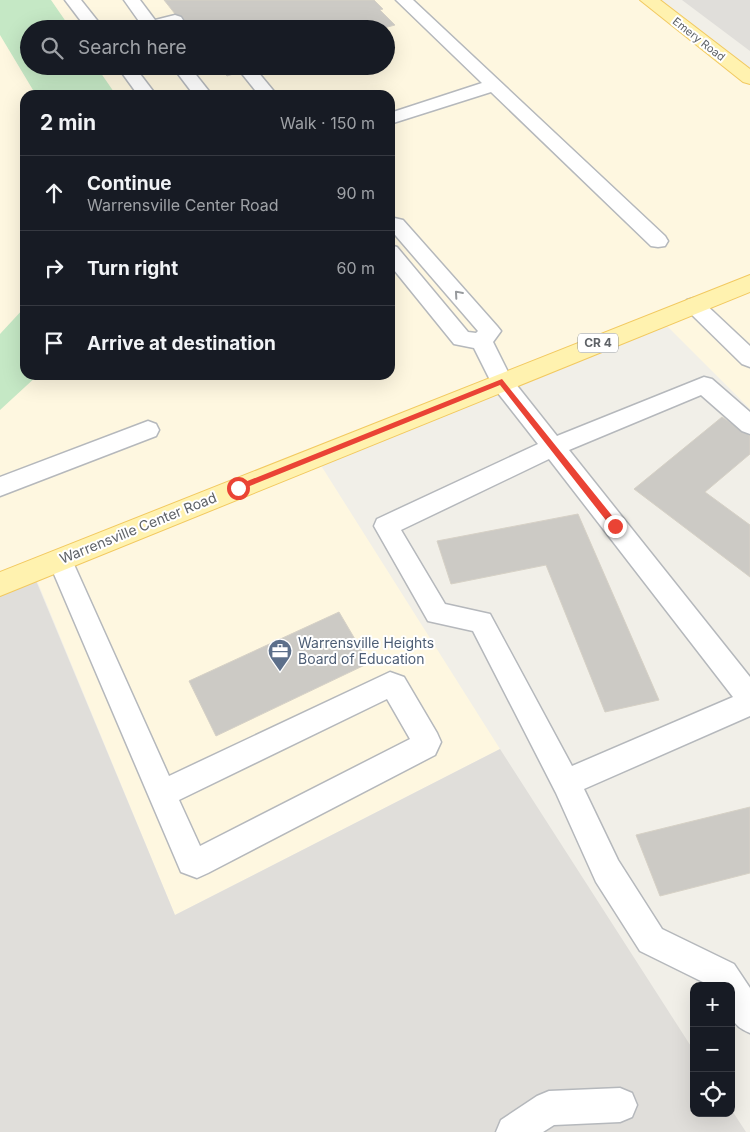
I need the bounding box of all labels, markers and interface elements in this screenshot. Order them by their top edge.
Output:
street label: Emery Road [670,14,728,64]
search box [20,20,395,75]
icon: search [38,34,66,62]
text: Search here [78,36,187,59]
text: 2 min [40,110,96,135]
text: Walk · 150 m [280,113,375,133]
text: Continue [87,172,172,195]
icon: ahead [40,179,68,207]
text: 90 m [336,183,375,203]
text: Warrensville Center Road [87,195,279,215]
icon: right [40,254,68,282]
text: Turn right [87,257,178,280]
text: 60 m [336,258,375,278]
one-way arrow [455,291,464,300]
icon: arrive [40,329,68,357]
text: Arrive at destination [87,332,276,355]
road number: CR 4 [578,333,618,352]
route start [227,477,250,500]
street label: Warrensville Center Road [57,488,219,567]
route end [604,515,627,538]
place label: Warrensville Heights Board of Education [298,634,434,667]
office icon: Warrensville Heights Board of Education [267,638,293,672]
map controls [690,982,735,1117]
button: + [690,982,735,1027]
button: − [690,1027,735,1072]
button: locate [690,1072,735,1117]

